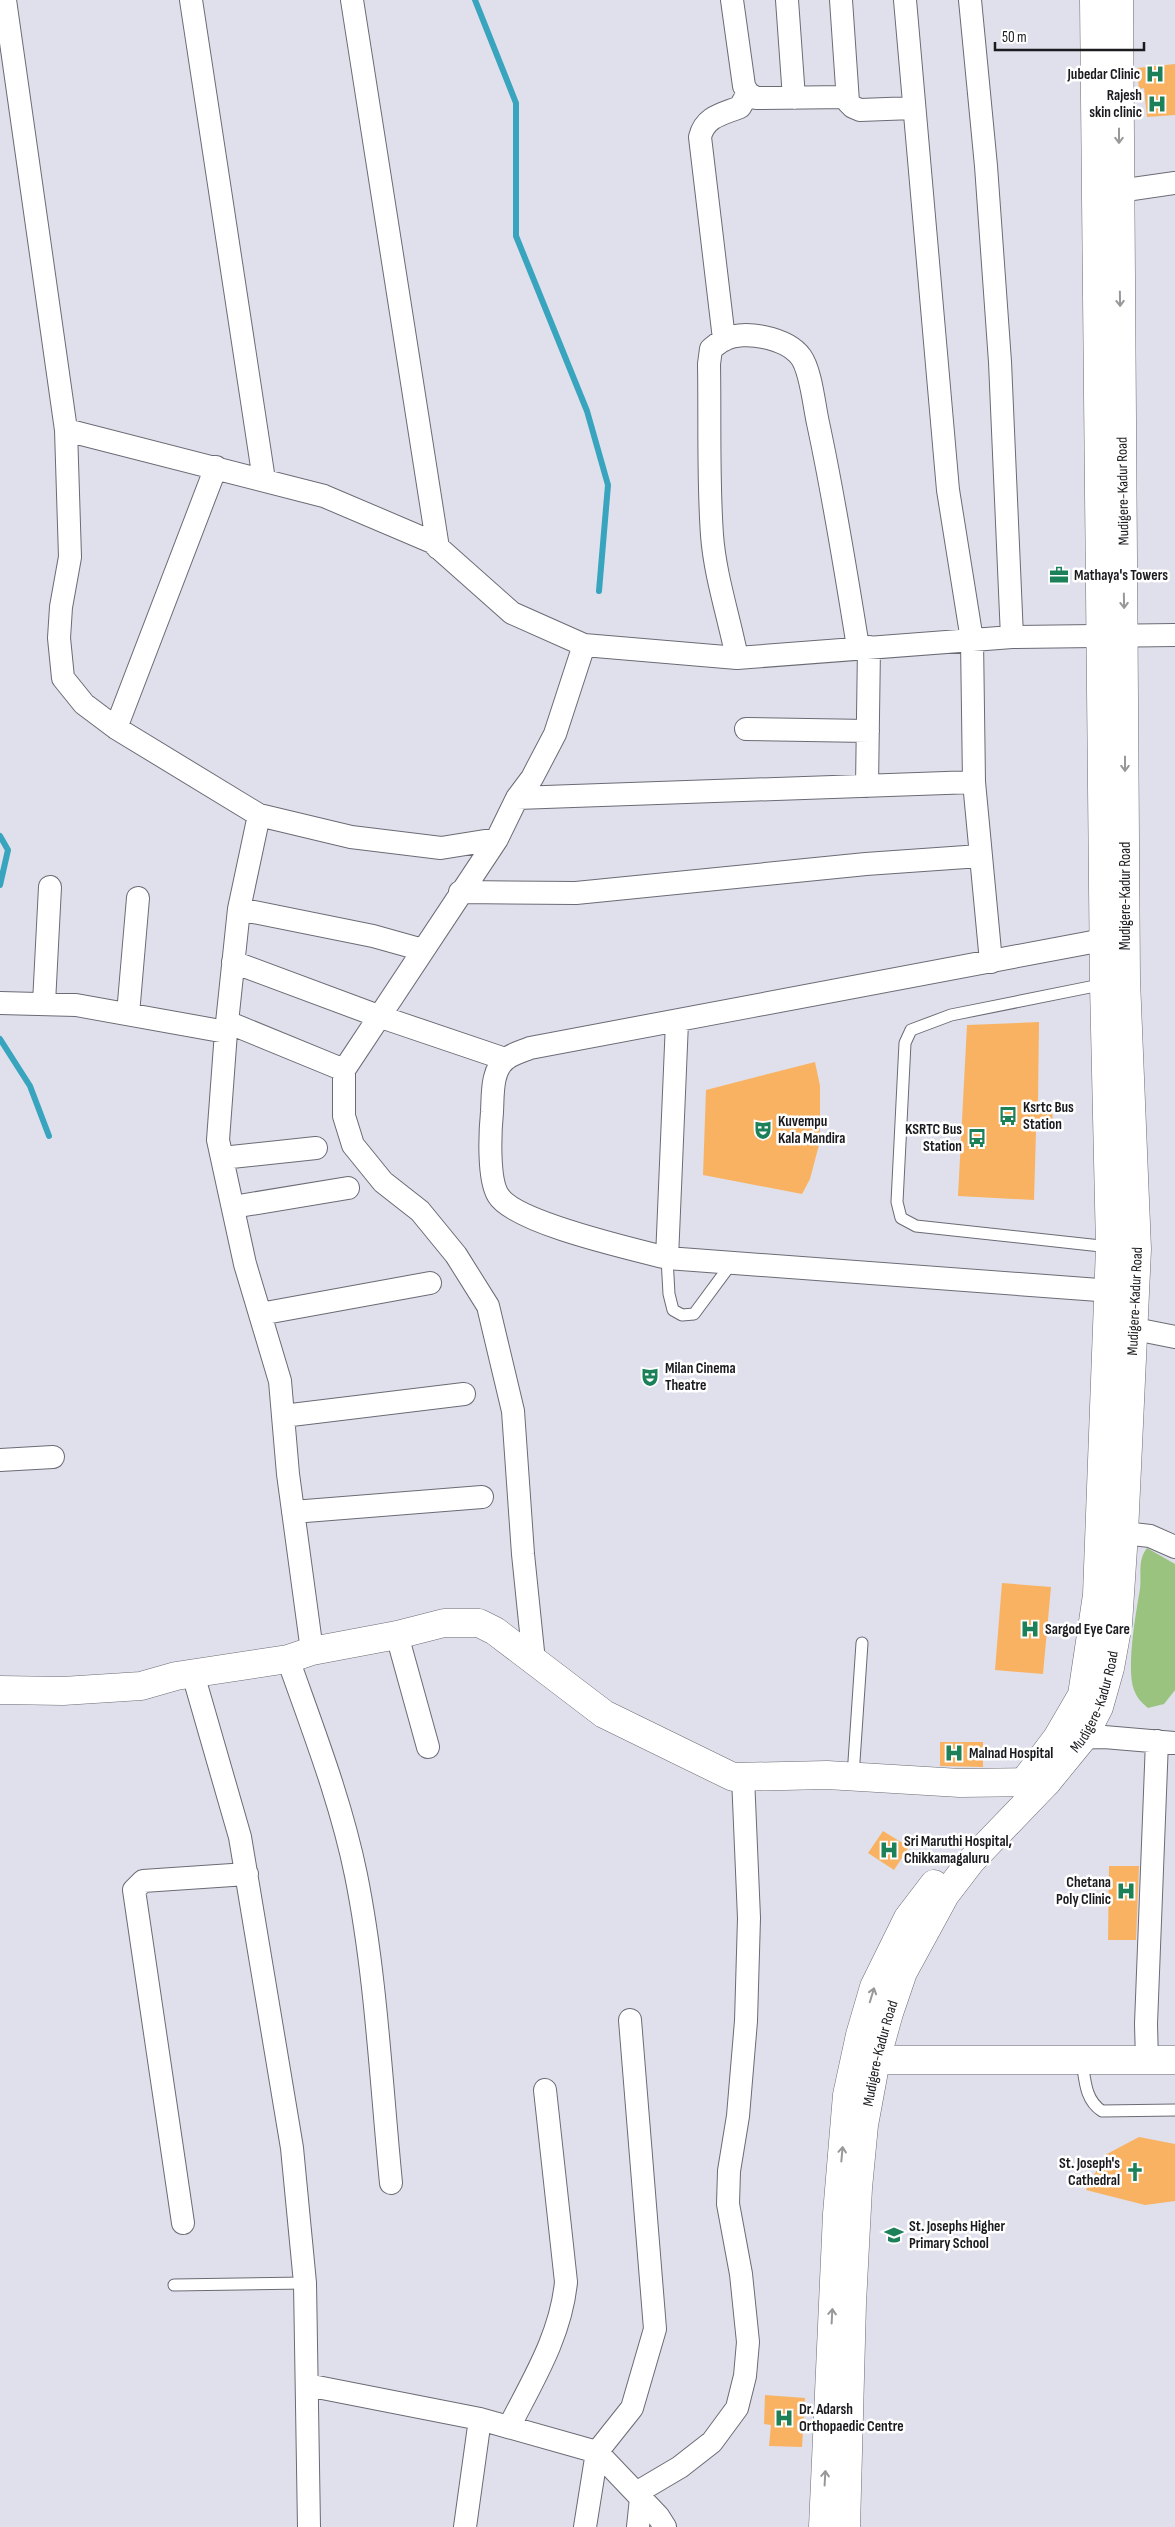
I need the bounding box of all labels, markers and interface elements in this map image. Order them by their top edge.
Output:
scale bar [995,20,1144,52]
text: 50 m [1002,28,1027,47]
hospital icon: Jubedar Clinic [1144,63,1166,85]
place label: Jubedar Clinic [1066,65,1140,84]
place label: Rajesh skin clinic [1089,86,1142,122]
hospital icon: Rajesh skin clinic [1146,93,1168,115]
one-way arrow [1114,128,1124,144]
one-way arrow [1115,290,1125,306]
street label: Mudigere-Kadur Road [1113,437,1133,545]
office icon: Mathaya's Towers [1048,564,1070,586]
place label: Mathaya's Towers [1074,566,1168,585]
one-way arrow [1119,592,1129,609]
one-way arrow [1120,755,1130,771]
street label: Mudigere-Kadur Road [1116,842,1135,950]
place label: Ksrtc Bus Station [1023,1098,1074,1134]
bus stop icon: Ksrtc Bus Station [997,1105,1019,1127]
place label: Kuvempu Kala Mandira [778,1112,845,1148]
theatre icon: Kuvempu Kala Mandira [752,1119,774,1141]
place label: KSRTC Bus Station [905,1120,962,1156]
bus stop icon: KSRTC Bus Station [966,1127,988,1149]
street label: Mudigere-Kadur Road [1123,1247,1147,1356]
place label: Milan Cinema Theatre [665,1359,736,1395]
theatre icon: Milan Cinema Theatre [639,1366,661,1388]
hospital icon: Sargod Eye Care [1019,1618,1041,1640]
place label: Sargod Eye Care [1045,1620,1130,1639]
street label: Mudigere-Kadur Road [1066,1649,1122,1756]
hospital icon: Malnad Hospital [943,1742,965,1764]
place label: Malnad Hospital [969,1744,1053,1763]
place label: Sri Maruthi Hospital, Chikkamagaluru [904,1832,1013,1868]
hospital icon: Sri Maruthi Hospital, Chikkamagaluru [878,1839,900,1861]
place label: Chetana Poly Clinic [1056,1873,1111,1909]
hospital icon: Chetana Poly Clinic [1115,1880,1137,1902]
one-way arrow [868,1987,878,2003]
street label: Mudigere-Kadur Road [858,1998,902,2108]
one-way arrow [837,2146,847,2162]
place label: St. Joseph's Cathedral [1059,2154,1120,2190]
church icon: St. Joseph's Cathedral [1124,2161,1146,2183]
place label: St. Josephs Higher Primary School [909,2217,1005,2253]
school or university icon: St. Josephs Higher Primary School [883,2224,905,2246]
one-way arrow [828,2308,837,2324]
place label: Dr. Adarsh Orthopaedic Centre [799,2400,904,2436]
hospital icon: Dr. Adarsh Orthopaedic Centre [773,2407,795,2429]
one-way arrow [820,2471,829,2487]

